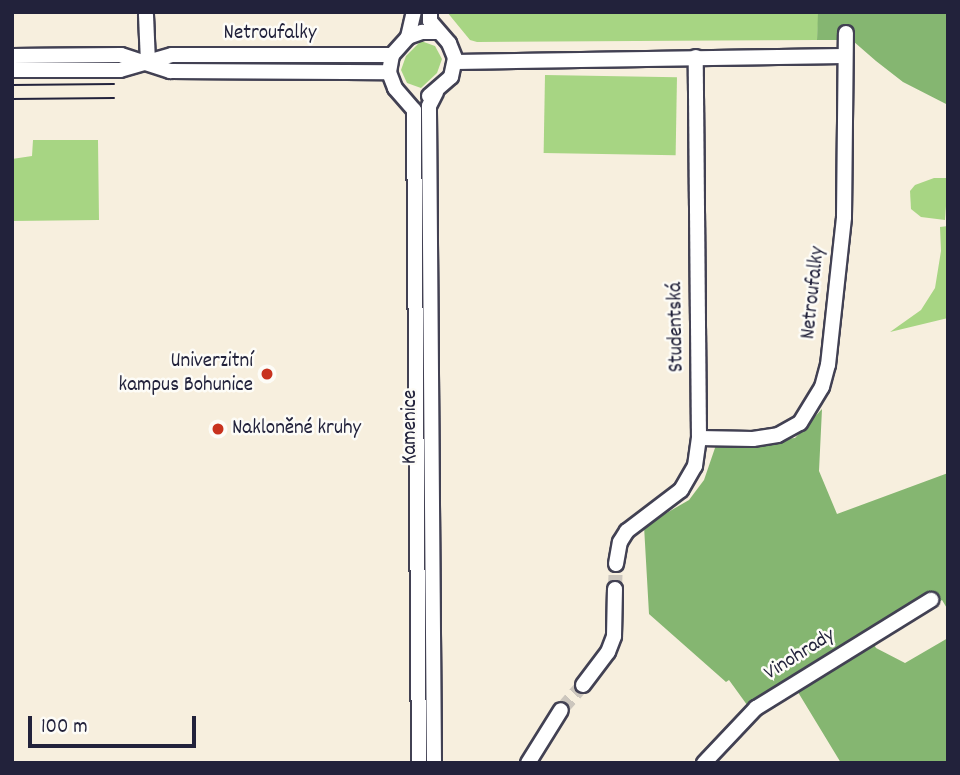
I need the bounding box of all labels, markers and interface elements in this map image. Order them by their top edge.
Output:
street label: Netroufalky [224,21,316,47]
street label: Netroufalky [797,245,831,341]
street label: Studentská [664,282,690,372]
place label: Univerzitní kampus Bohunice [119,349,253,399]
marker: Univerzitní kampus Bohunice [259,366,275,382]
street label: Kamenice [398,390,424,464]
place label: Nakloněné kruhy [232,416,361,442]
marker: Nakloněné kruhy [210,421,226,437]
street label: Vinohrady [760,623,840,687]
scale bar [32,702,200,746]
text: 100 m [41,713,88,743]

